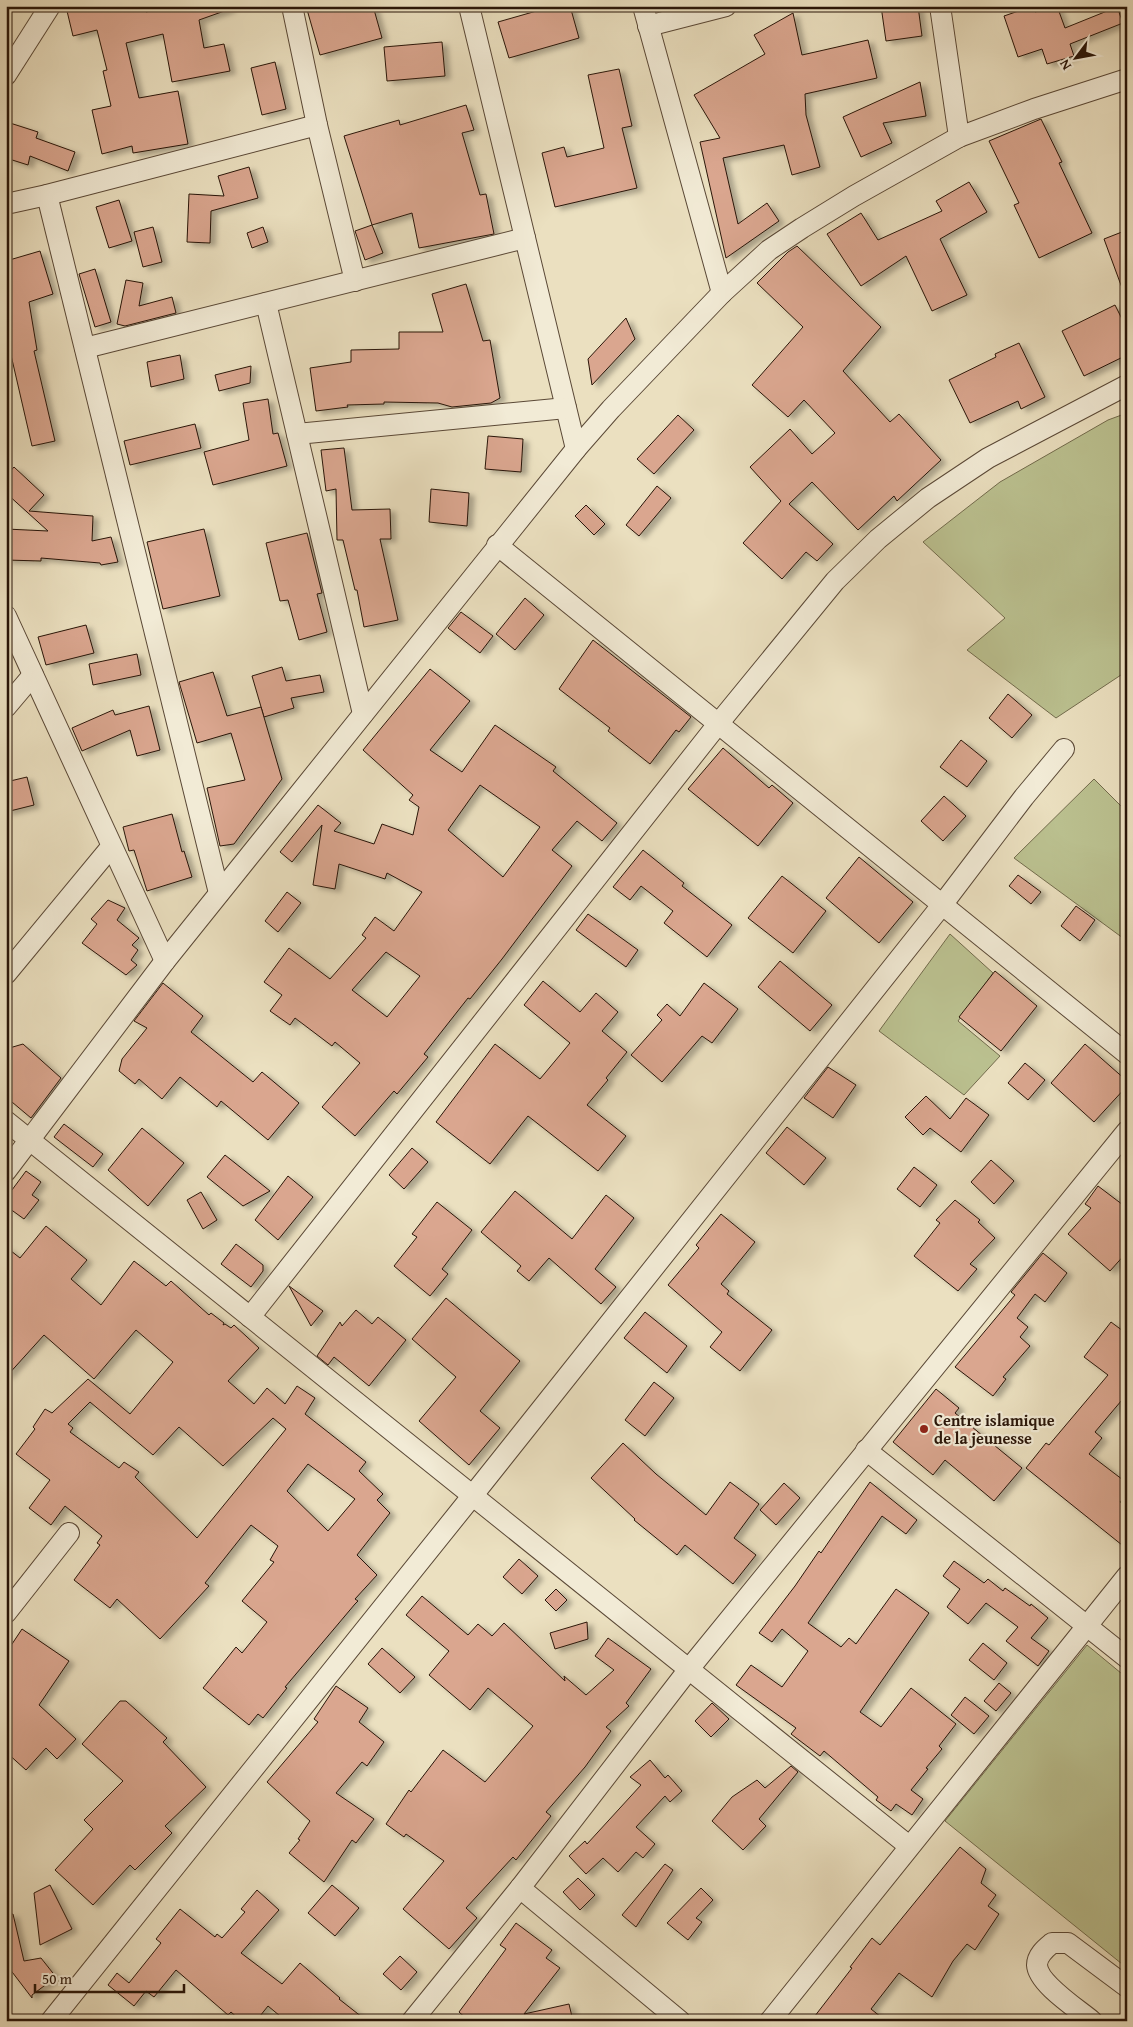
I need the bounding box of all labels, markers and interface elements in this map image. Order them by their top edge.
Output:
north arrow [1050,32,1100,82]
text: N [1054,55,1076,74]
place label: Centre islamique de la jeunesse [934,1408,1055,1450]
marker: Centre islamique de la jeunesse [918,1423,930,1435]
scale bar [35,1962,184,1994]
text: 50 m [42,1968,73,1989]

